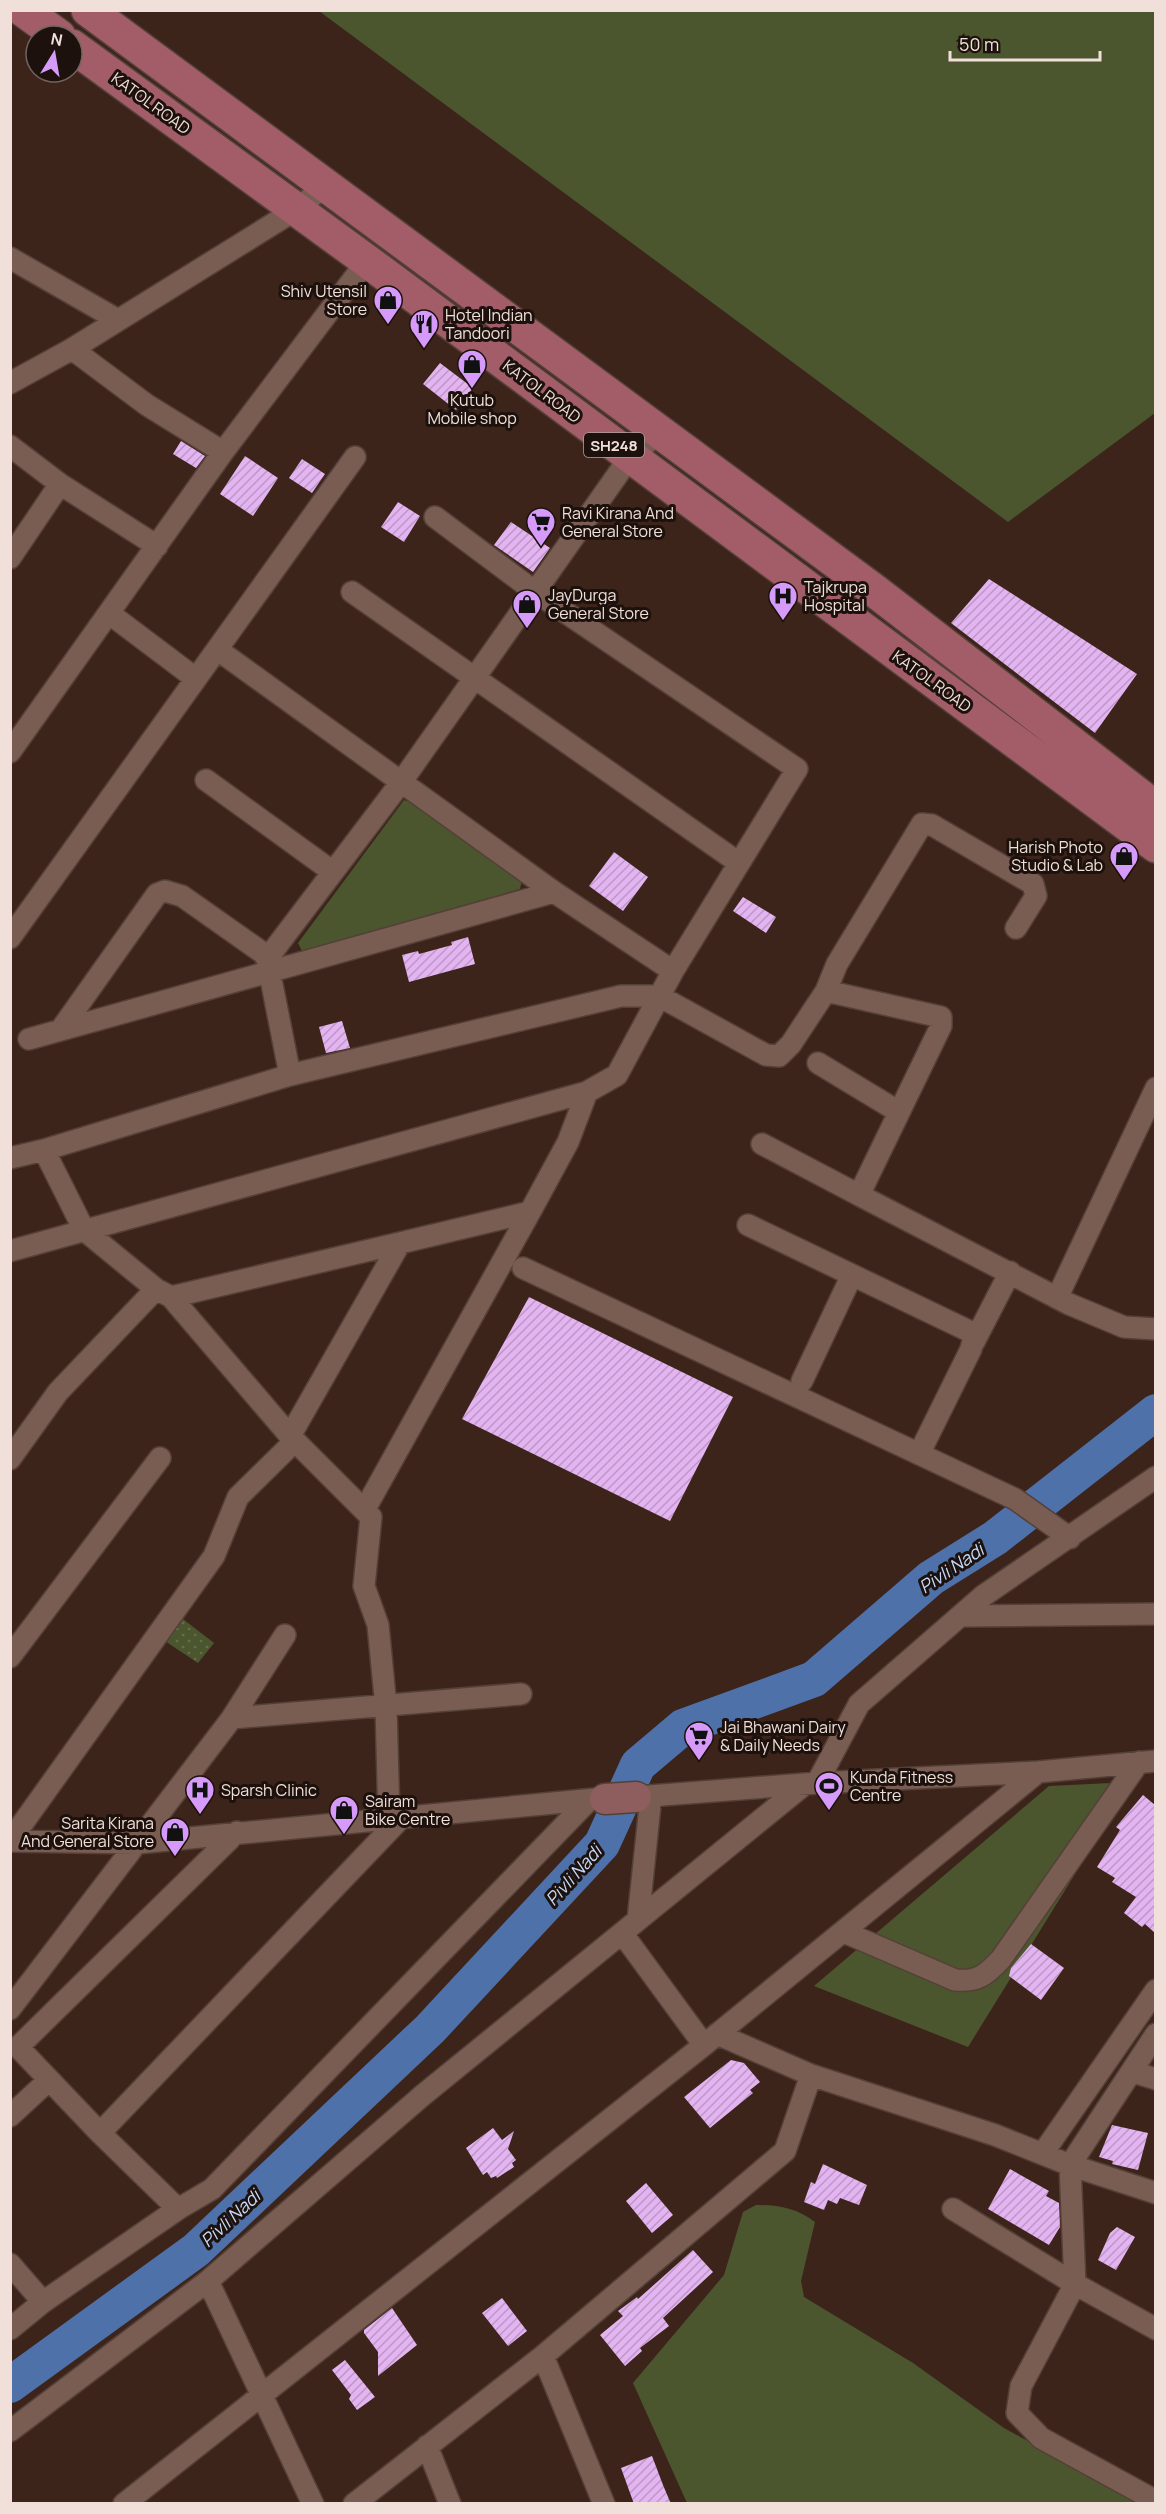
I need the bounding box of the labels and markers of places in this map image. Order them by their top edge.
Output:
place label: Shiv Utensil Store [281,280,367,320]
shop icon: Shiv Utensil Store [372,284,404,326]
place label: Hotel Indian Tandoori [445,304,533,344]
restaurant icon: Hotel Indian Tandoori [408,308,440,350]
shop icon: Kutub Mobile shop [456,348,488,390]
place label: Kutub Mobile shop [427,389,517,429]
place label: Ravi Kirana And General Store [562,502,674,542]
supermarket icon: Ravi Kirana And General Store [525,506,557,548]
place label: Tajkrupa Hospital [804,576,867,616]
hospital icon: Tajkrupa Hospital [767,580,799,622]
place label: JayDurga General Store [548,584,649,624]
shop icon: JayDurga General Store [511,588,543,630]
place label: Harish Photo Studio & Lab [1008,836,1103,876]
shop icon: Harish Photo Studio & Lab [1108,840,1140,882]
place label: Jai Bhawani Dairy & Daily Needs [720,1716,846,1756]
supermarket icon: Jai Bhawani Dairy & Daily Needs [683,1720,715,1762]
place label: Kunda Fitness Centre [850,1766,953,1806]
sports icon: Kunda Fitness Centre [813,1770,845,1812]
hospital icon: Sparsh Clinic [184,1774,216,1816]
place label: Sparsh Clinic [221,1779,317,1801]
place label: Sairam Bike Centre [365,1790,450,1830]
shop icon: Sairam Bike Centre [328,1794,360,1836]
place label: Sarita Kirana And General Store [21,1812,154,1852]
shop icon: Sarita Kirana And General Store [159,1816,191,1858]

